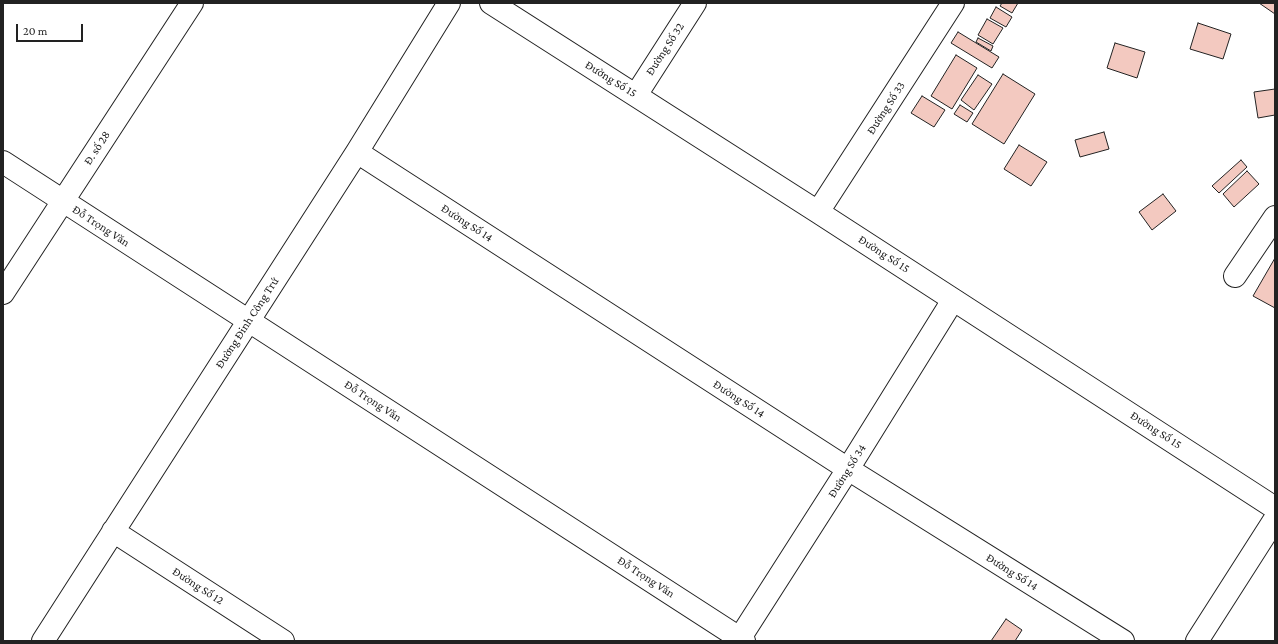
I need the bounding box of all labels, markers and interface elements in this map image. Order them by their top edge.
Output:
scale bar [18,16,85,42]
street label: Đường Số 32 [643,20,687,78]
text: 20 m [23,24,47,38]
street label: Đường Số 15 [582,57,640,101]
street label: Đường Số 33 [864,79,908,137]
street label: Đ. số 28 [81,128,113,168]
street label: Đường Số 14 [438,201,496,245]
street label: Đỗ Trọng Văn [70,202,132,250]
street label: Đường Số 15 [856,232,912,276]
street label: Đường Đinh Công Trứ [212,275,282,371]
street label: Đỗ Trọng Văn [342,377,404,425]
street label: Đường Số 14 [710,377,768,421]
street label: Đường Số 15 [1128,408,1184,452]
street label: Đường Số 34 [825,442,869,500]
street label: Đường Số 14 [983,550,1041,594]
street label: Đỗ Trọng Văn [615,553,677,601]
street label: Đường Số 12 [170,564,226,608]

